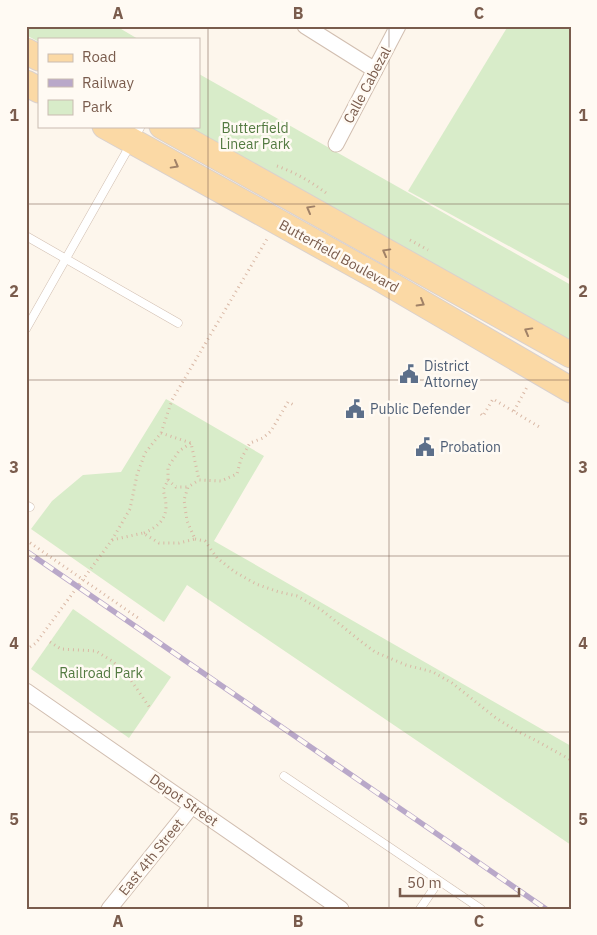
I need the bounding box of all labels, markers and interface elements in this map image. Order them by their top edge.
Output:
text: A [113,3,124,23]
text: B [293,3,304,23]
text: C [474,3,484,23]
legend [38,38,200,128]
street label: Calle Cabezal [339,43,395,126]
text: Road [82,47,117,66]
text: Railway [82,73,135,92]
text: Park [82,97,112,116]
text: 1 [9,105,19,125]
text: 1 [578,105,588,125]
park label: Butterfield Linear Park [220,119,291,153]
one-way arrow [170,159,179,169]
one-way arrow [306,205,315,215]
street label: Butterfield Boulevard [276,216,402,296]
one-way arrow [383,248,392,258]
text: 2 [9,281,19,301]
text: 2 [578,281,588,301]
one-way arrow [416,296,425,306]
one-way arrow [525,327,534,337]
place label: District Attorney [424,357,478,391]
public building icon: District Attorney [398,363,420,385]
public building icon: Public Defender [344,398,366,420]
place label: Public Defender [370,400,470,418]
public building icon: Probation [414,436,436,458]
place label: Probation [440,438,501,456]
text: 3 [9,457,19,477]
text: 3 [578,457,588,477]
text: 4 [9,633,19,653]
text: 4 [578,633,588,653]
park label: Railroad Park [59,664,143,682]
street label: Depot Street [146,770,222,830]
text: 5 [9,809,19,829]
text: 5 [578,809,588,829]
street label: East 4th Street [115,815,187,899]
scale bar [400,865,518,897]
text: 50 m [407,873,442,892]
text: A [113,911,124,931]
text: B [293,911,304,931]
text: C [474,911,484,931]

